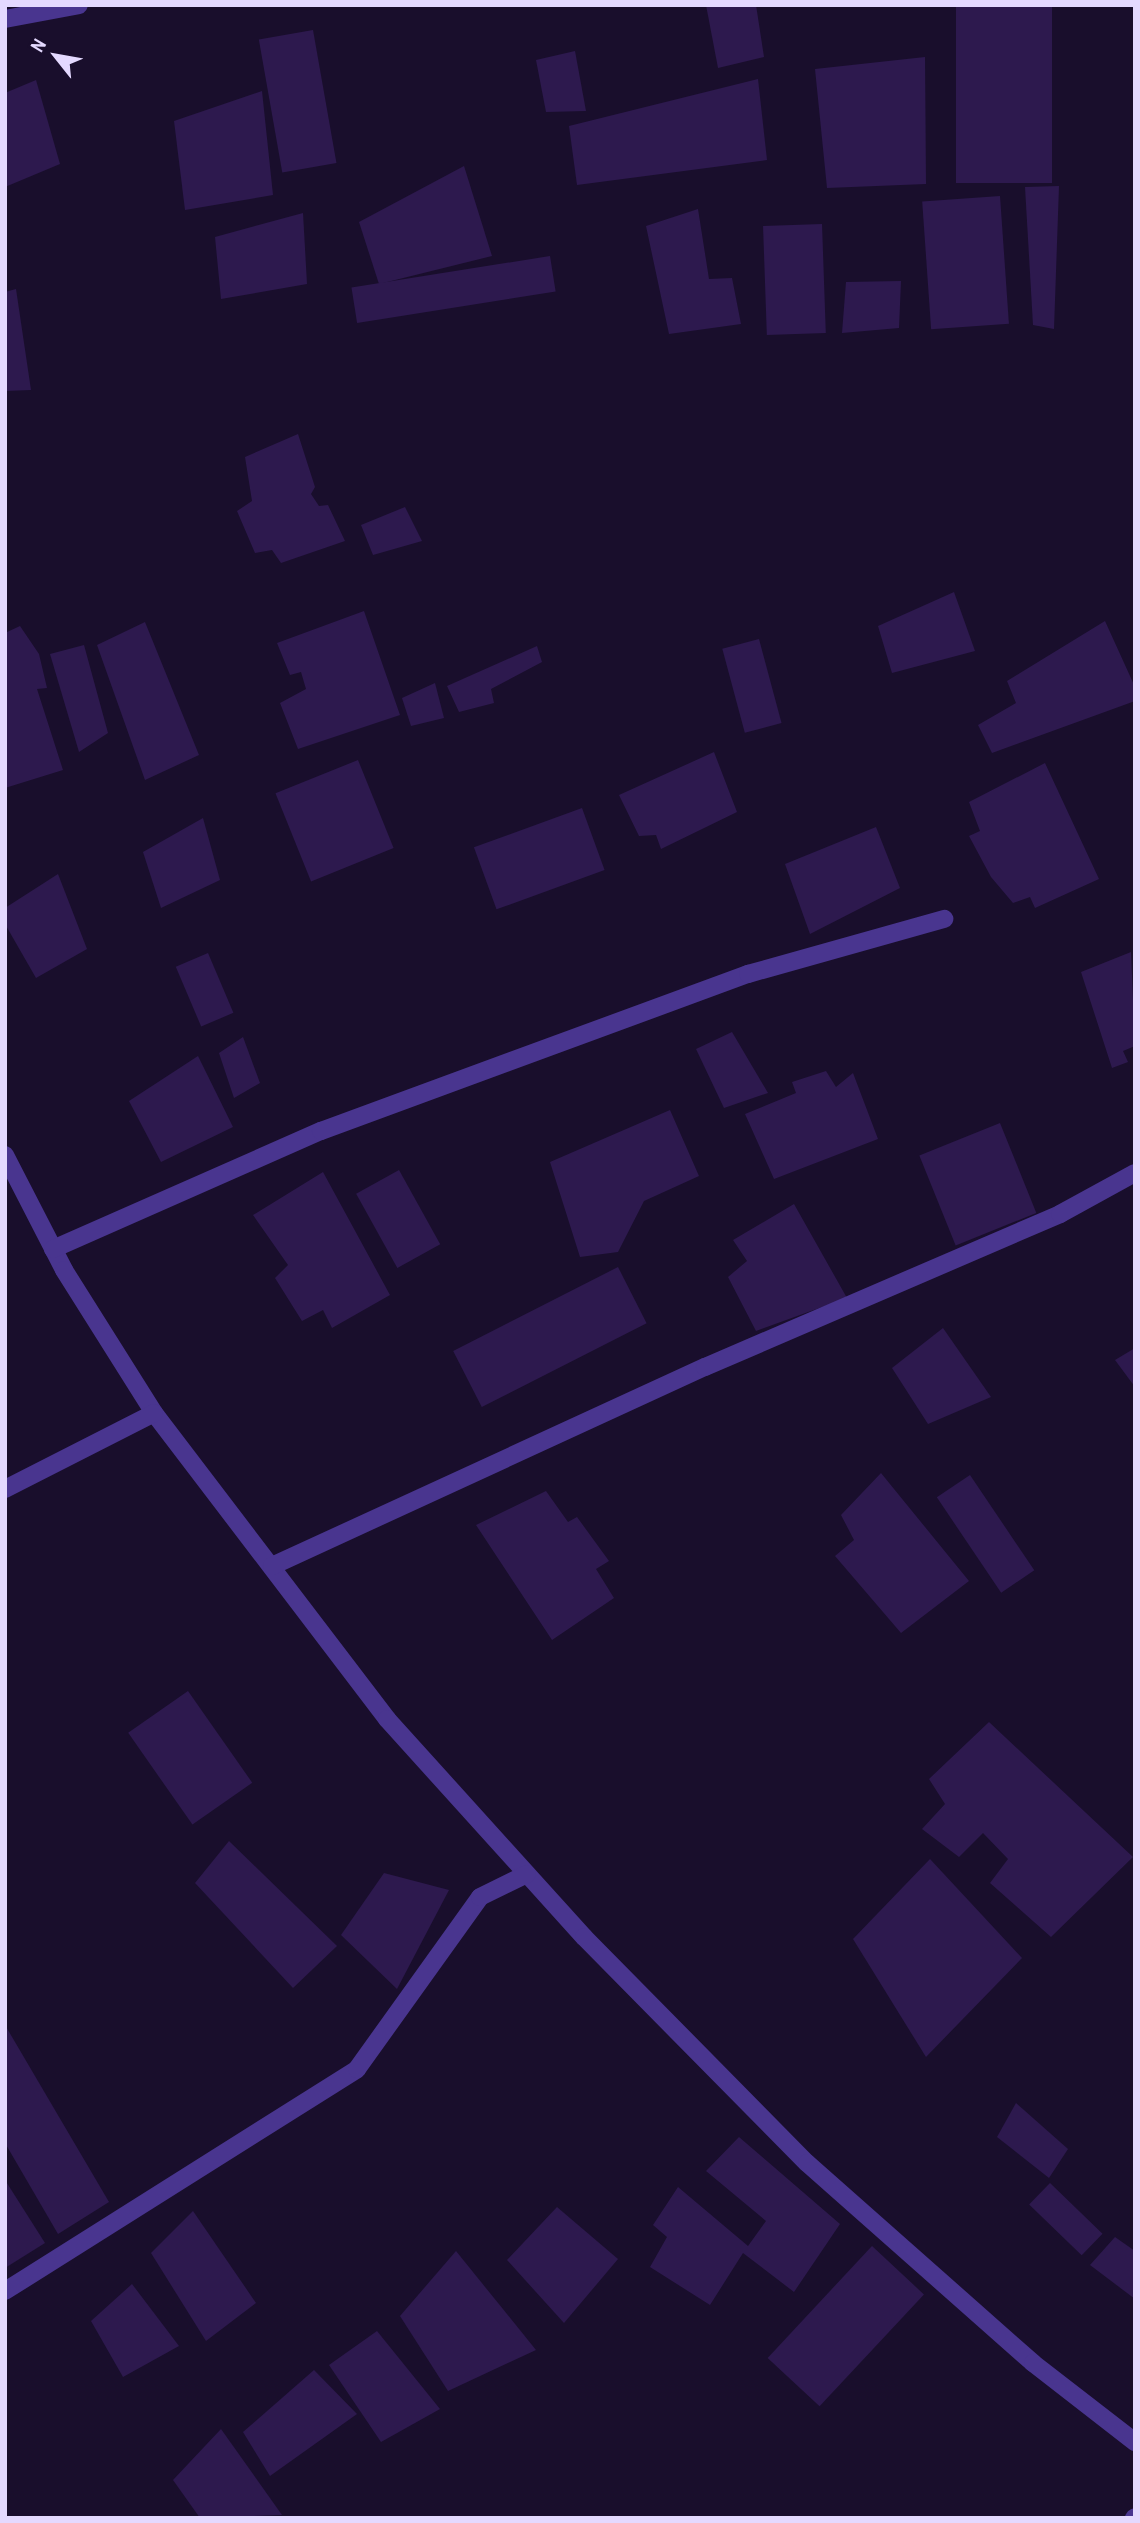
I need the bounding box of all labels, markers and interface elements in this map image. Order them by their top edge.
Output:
north arrow [21,21,91,91]
text: N [24,34,52,57]

